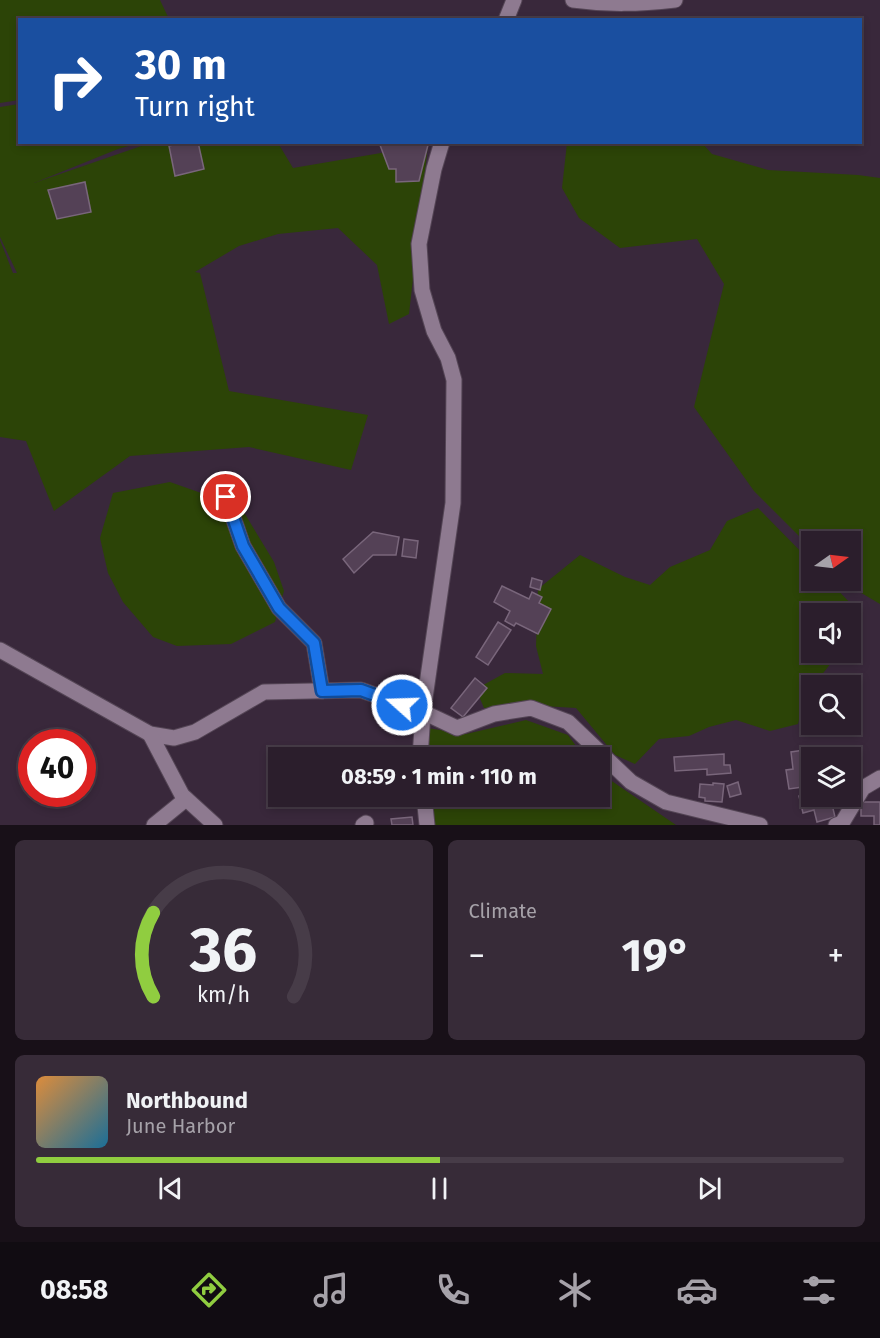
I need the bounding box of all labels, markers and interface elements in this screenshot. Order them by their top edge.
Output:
text: 30 m [135,40,227,90]
icon: right [36,42,114,120]
text: Turn right [135,91,255,123]
pin [200,471,251,522]
icon: arrive [209,480,242,513]
north arrow [801,531,861,591]
map controls [801,531,861,807]
button: sound [801,603,861,663]
position arrow [370,673,434,737]
button: search [801,675,861,735]
speed limit sign: 40 [18,729,96,807]
button: layers [801,747,861,807]
text: 08:59 · 1 min · 110 m [341,763,537,790]
text: Climate [469,899,537,923]
text: 36 [189,913,258,988]
text: 19° [622,929,691,983]
text: − [469,936,485,976]
text: + [828,936,844,976]
text: km/h [197,982,250,1008]
text: Northbound [126,1087,248,1114]
text: June Harbor [126,1114,235,1138]
icon: previous [154,1172,187,1205]
icon: pause [423,1172,456,1205]
icon: next [693,1172,726,1205]
icon: directions [188,1269,230,1311]
icon: music [310,1269,352,1311]
icon: phone [432,1269,474,1311]
icon: climate [554,1269,596,1311]
icon: car [676,1269,718,1311]
icon: filters [798,1269,840,1311]
text: 08:58 [40,1274,108,1306]

